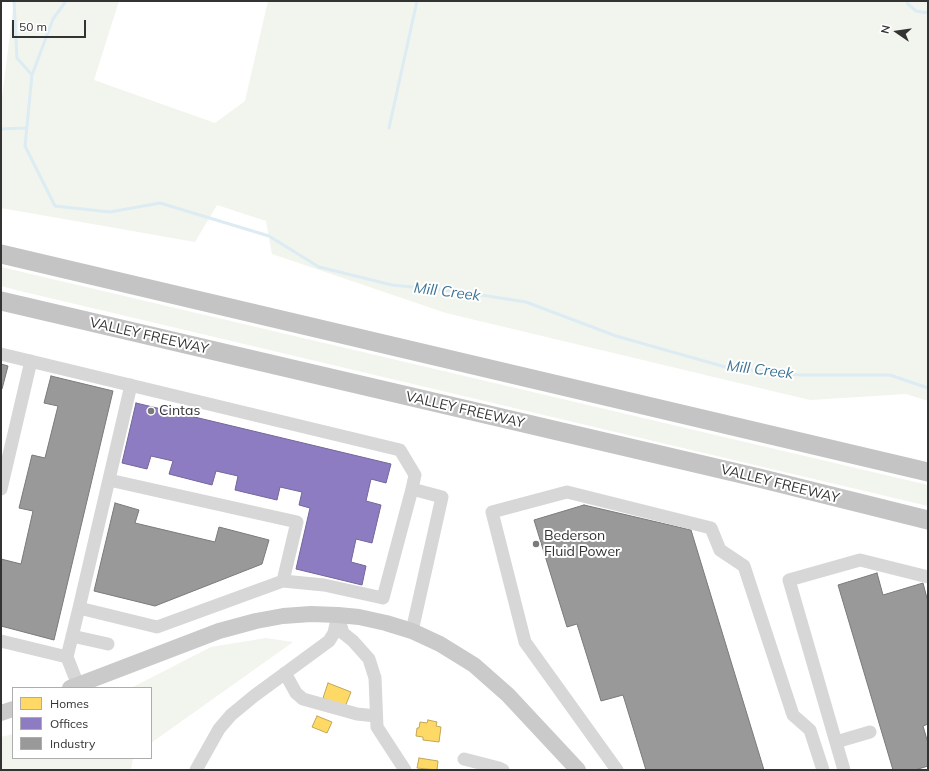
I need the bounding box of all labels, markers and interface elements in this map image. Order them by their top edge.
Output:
scale bar [14,12,88,38]
north arrow [877,12,917,52]
text: 50 m [19,19,47,34]
text: N [878,24,893,35]
water label: Mill Creek [413,279,481,305]
street label: VALLEY FREEWAY [88,314,210,358]
water label: Mill Creek [726,357,794,383]
street label: VALLEY FREEWAY [404,388,526,432]
place label: Cintas [159,403,200,419]
marker: Cintas [146,406,156,416]
street label: VALLEY FREEWAY [719,461,841,507]
place label: Bederson Fluid Power [544,528,620,560]
marker: Bederson Fluid Power [531,539,541,549]
legend [12,687,152,759]
text: Homes [50,696,89,711]
text: Offices [50,716,88,731]
text: Industry [50,736,95,751]

